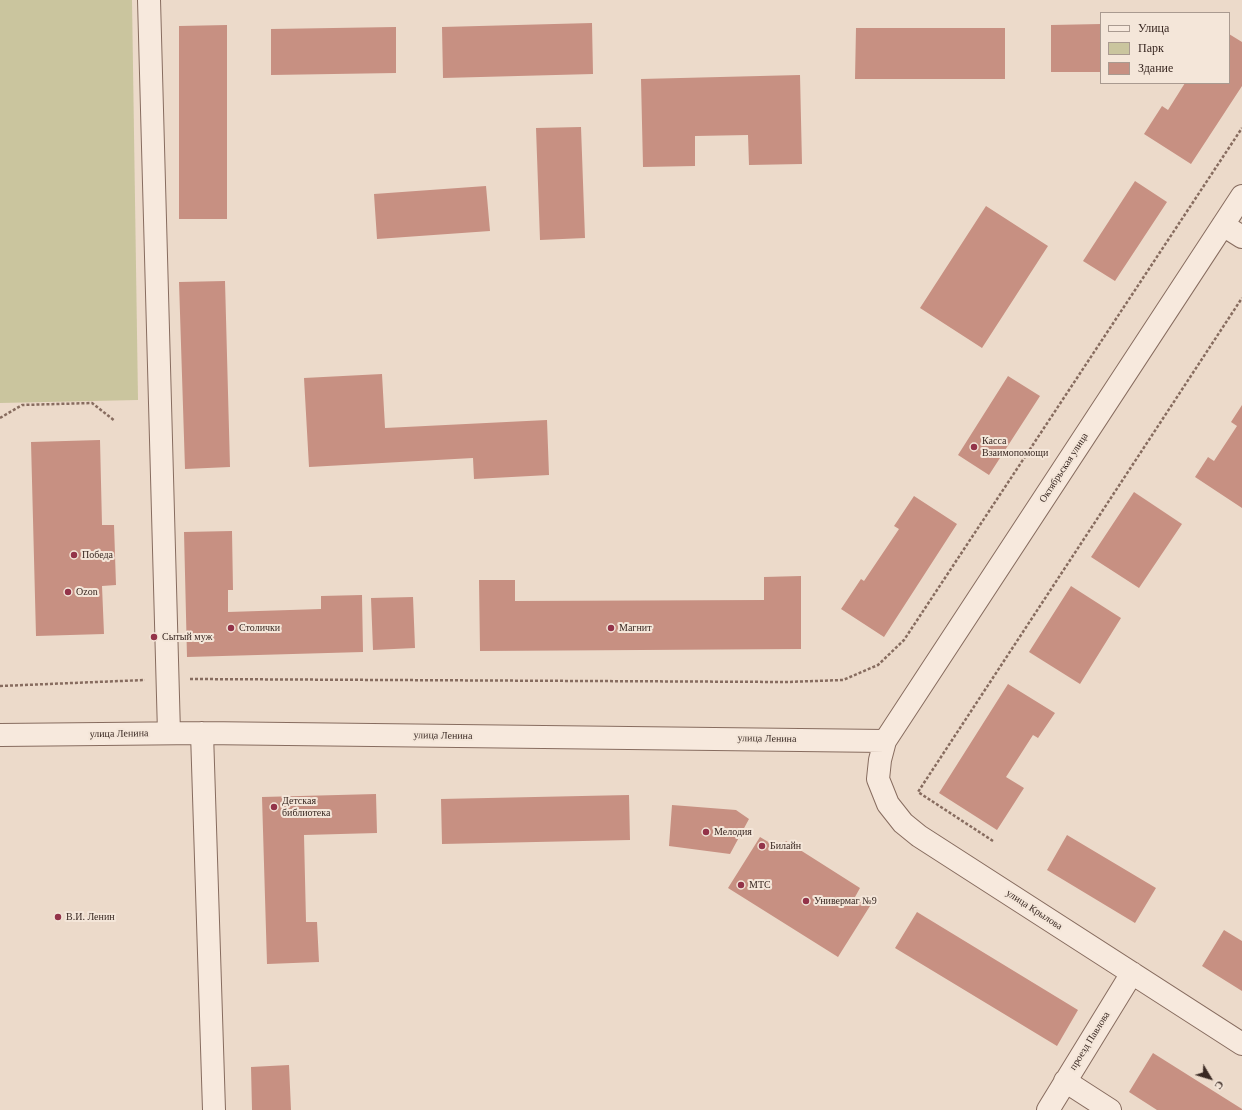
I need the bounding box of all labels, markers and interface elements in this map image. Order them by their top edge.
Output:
legend [1100,12,1230,84]
text: Улица [1138,21,1169,35]
text: Парк [1138,41,1164,55]
text: Здание [1138,61,1173,75]
street label: Октябрьская улица [1037,431,1091,505]
place label: Касса Взаимопомощи [982,435,1048,458]
marker: Касса Взаимопомощи [969,442,979,452]
place label: Победа [82,549,113,561]
marker: Победа [69,550,79,560]
place label: Ozon [76,586,98,598]
marker: Ozon [63,587,73,597]
place label: Столички [239,622,280,634]
place label: Магнит [619,622,652,634]
marker: Столички [226,623,236,633]
marker: Магнит [606,623,616,633]
place label: Сытый муж [162,631,212,643]
marker: Сытый муж [149,632,159,642]
street label: улица Ленина [89,727,149,741]
street label: улица Ленина [413,729,473,743]
street label: улица Ленина [737,732,797,746]
place label: Детская библиотека [282,795,330,818]
marker: Детская библиотека [269,802,279,812]
place label: Мелодия [714,826,752,838]
marker: Мелодия [701,827,711,837]
place label: Билайн [770,840,801,852]
marker: Билайн [757,841,767,851]
place label: МТС [749,879,771,891]
marker: МТС [736,880,746,890]
street label: улица Крылова [1004,887,1064,933]
place label: Универмаг №9 [814,895,877,907]
marker: Универмаг №9 [801,896,811,906]
place label: В.И. Ленин [66,911,115,923]
marker: В.И. Ленин [53,912,63,922]
street label: проезд Павлова [1067,1010,1113,1072]
north arrow [1190,1058,1230,1098]
text: С [1212,1079,1227,1092]

